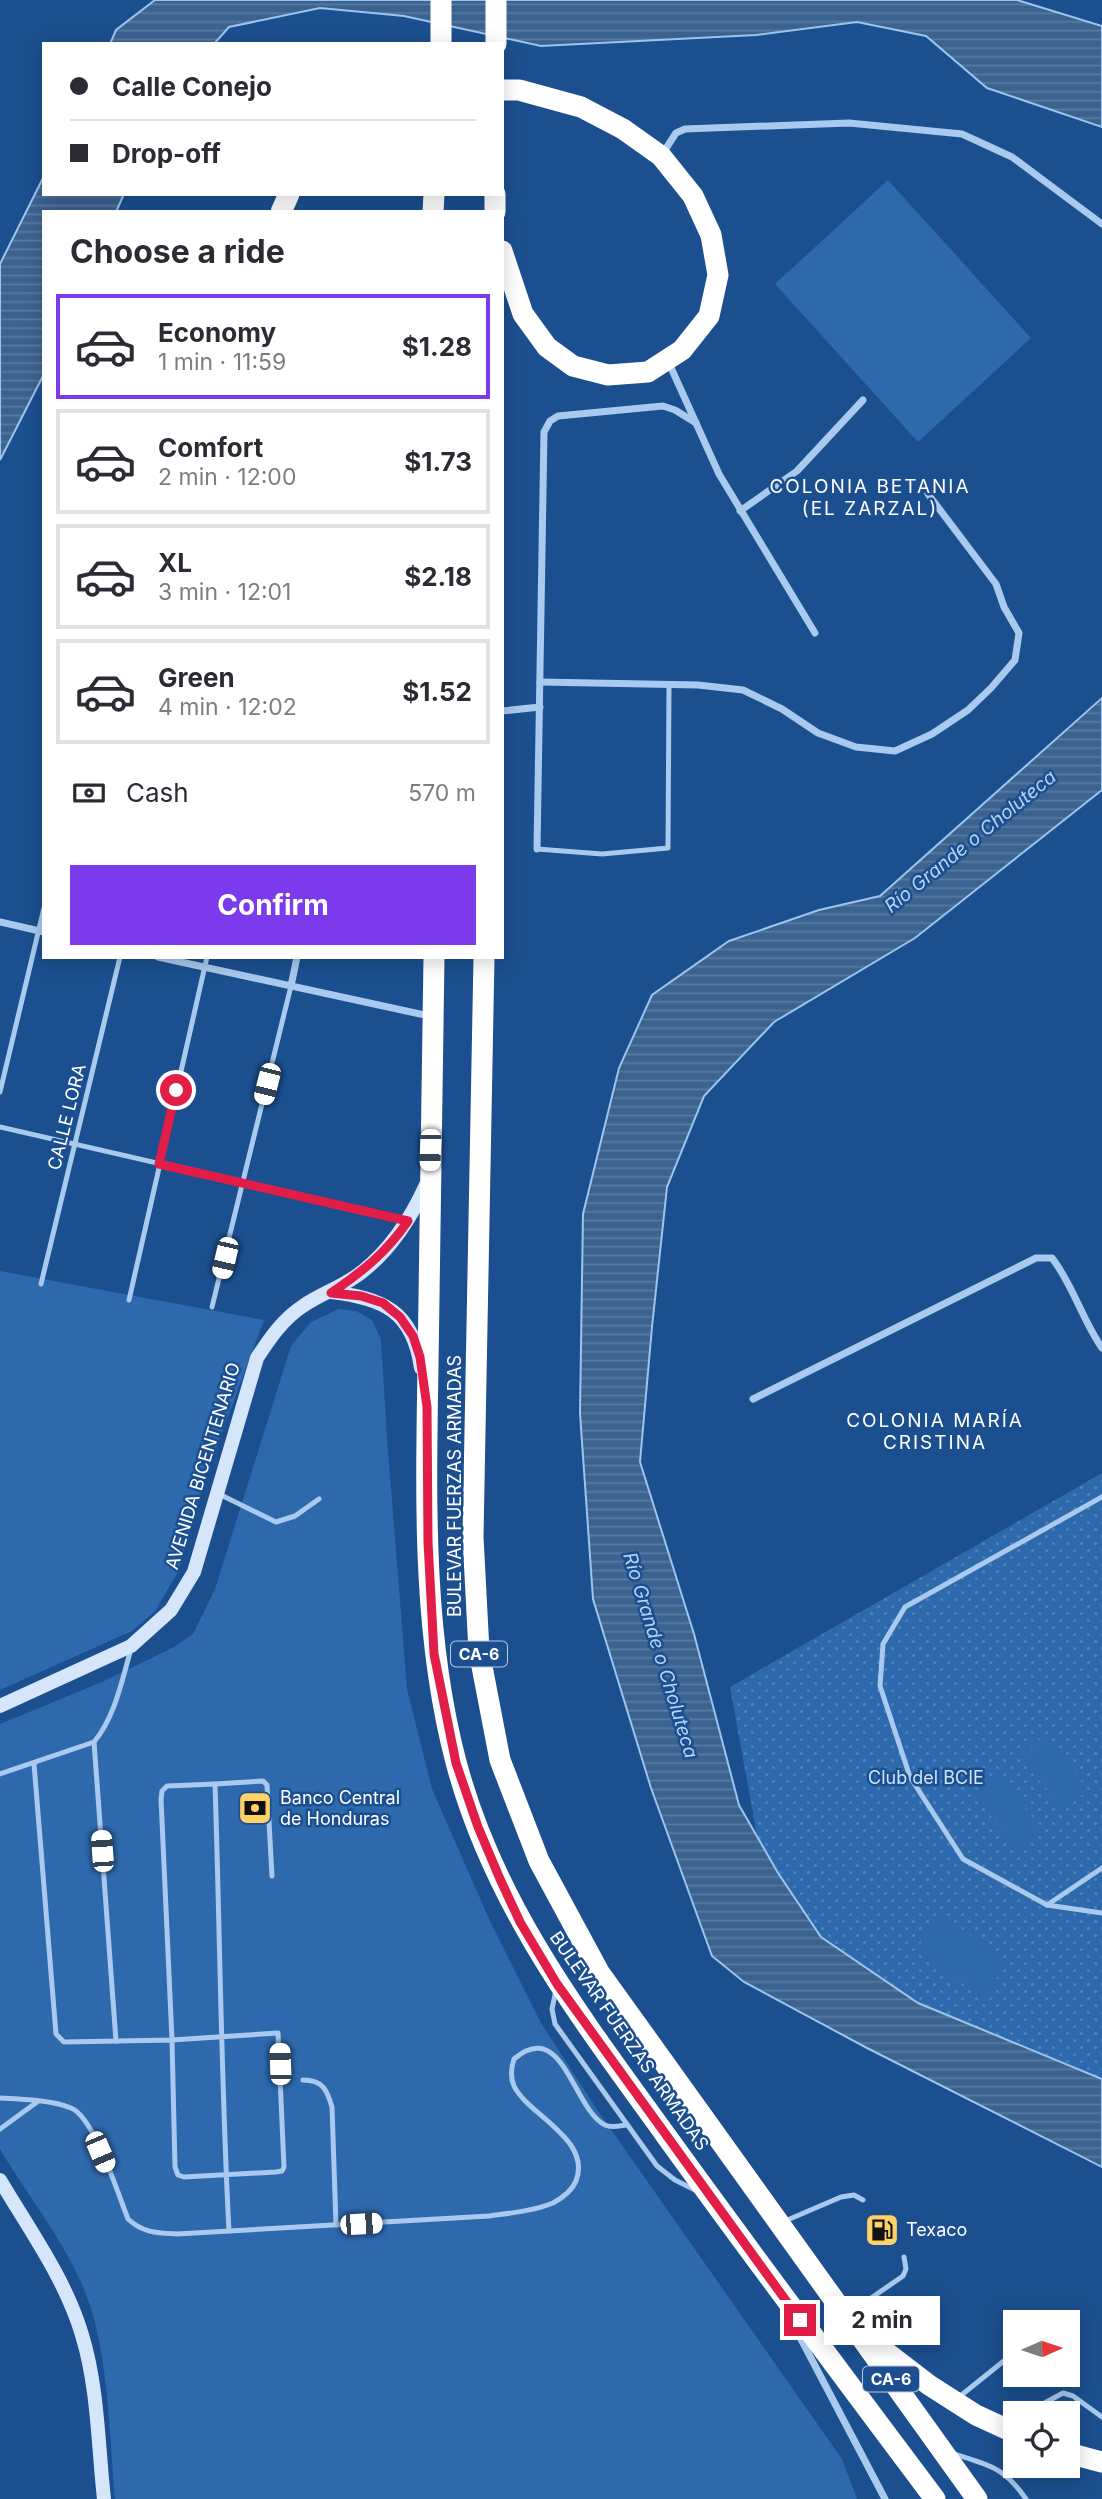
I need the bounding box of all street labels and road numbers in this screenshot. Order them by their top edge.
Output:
street label: CALLE LORA [43,1062,90,1172]
street label: BULEVAR FUERZAS ARMADAS [444,1355,465,1617]
street label: AVENIDA BICENTENARIO [161,1360,244,1572]
road number: CA-6 [451,1642,507,1666]
street label: BULEVAR FUERZAS ARMADAS [546,1927,713,2154]
road number: CA-6 [863,2366,919,2392]

